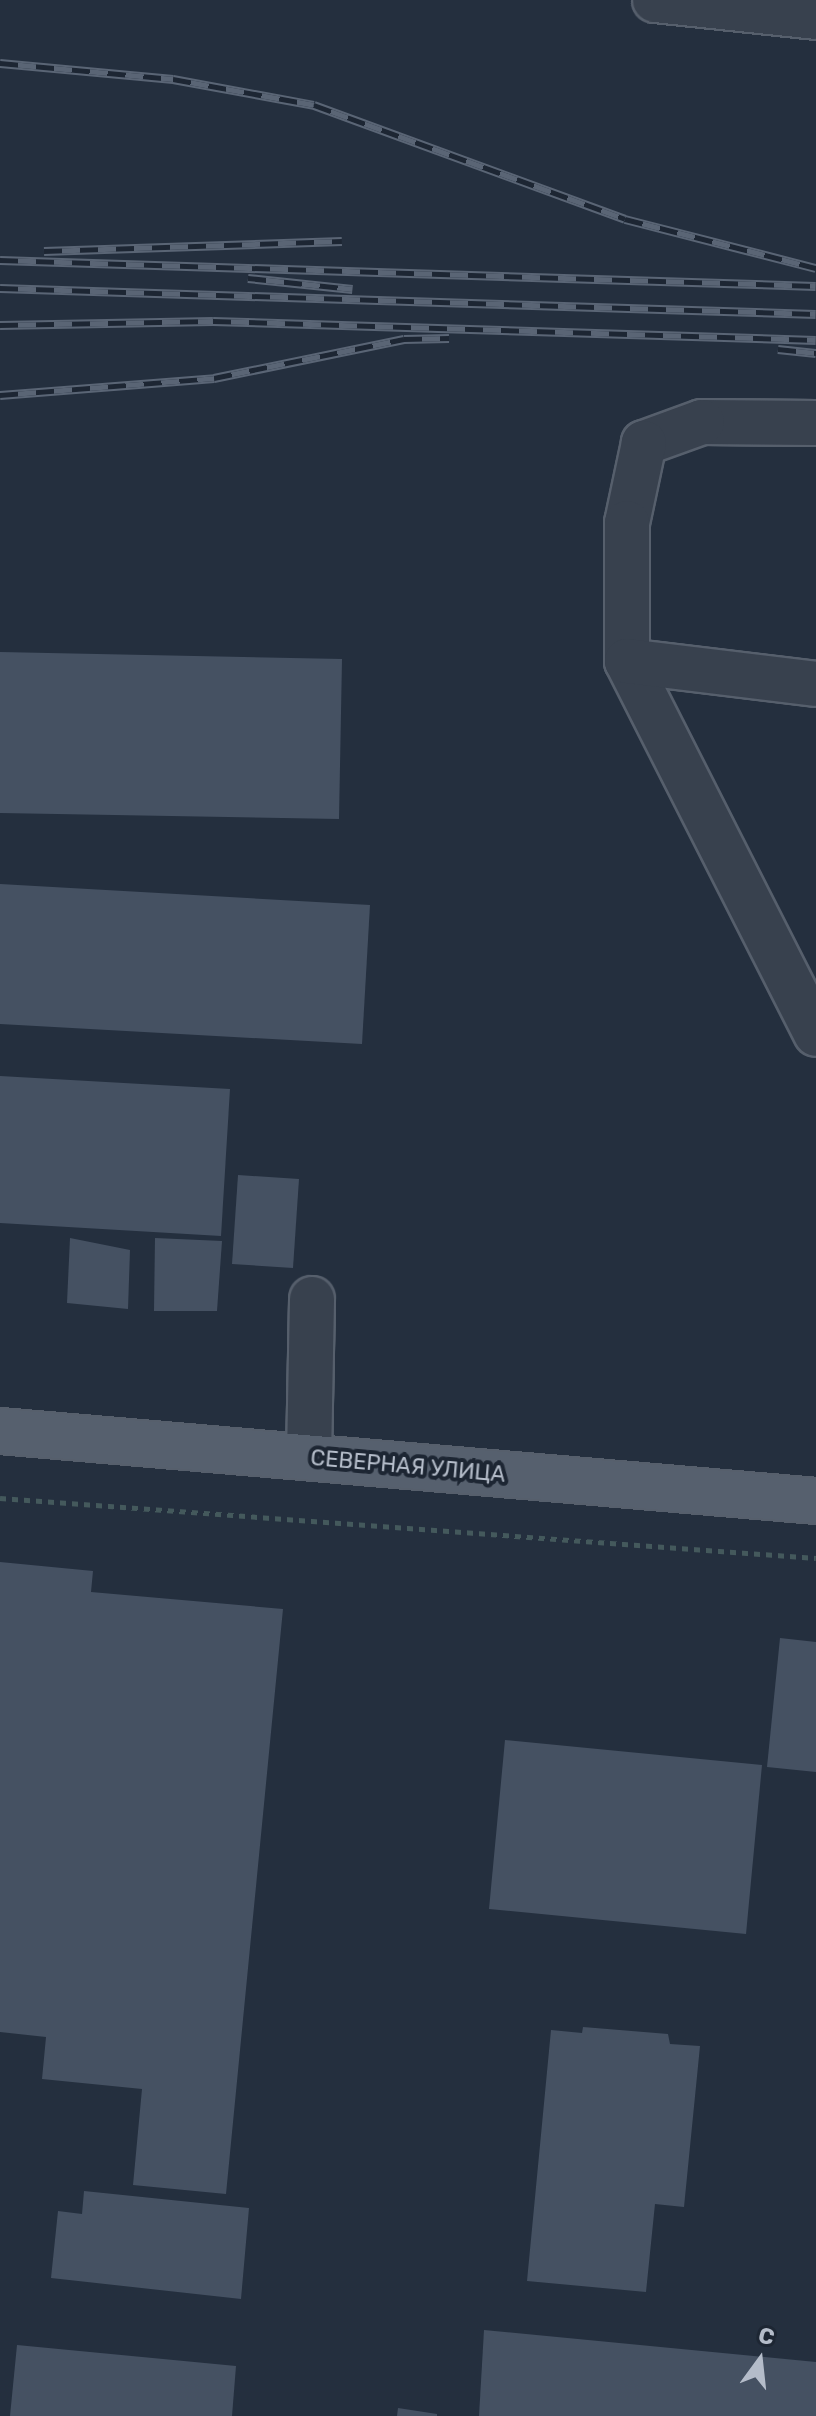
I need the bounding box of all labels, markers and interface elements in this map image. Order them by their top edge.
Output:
street label: СЕВЕРНАЯ УЛИЦА [309,1444,507,1488]
north arrow [720,2320,800,2400]
text: С [755,2321,777,2351]

